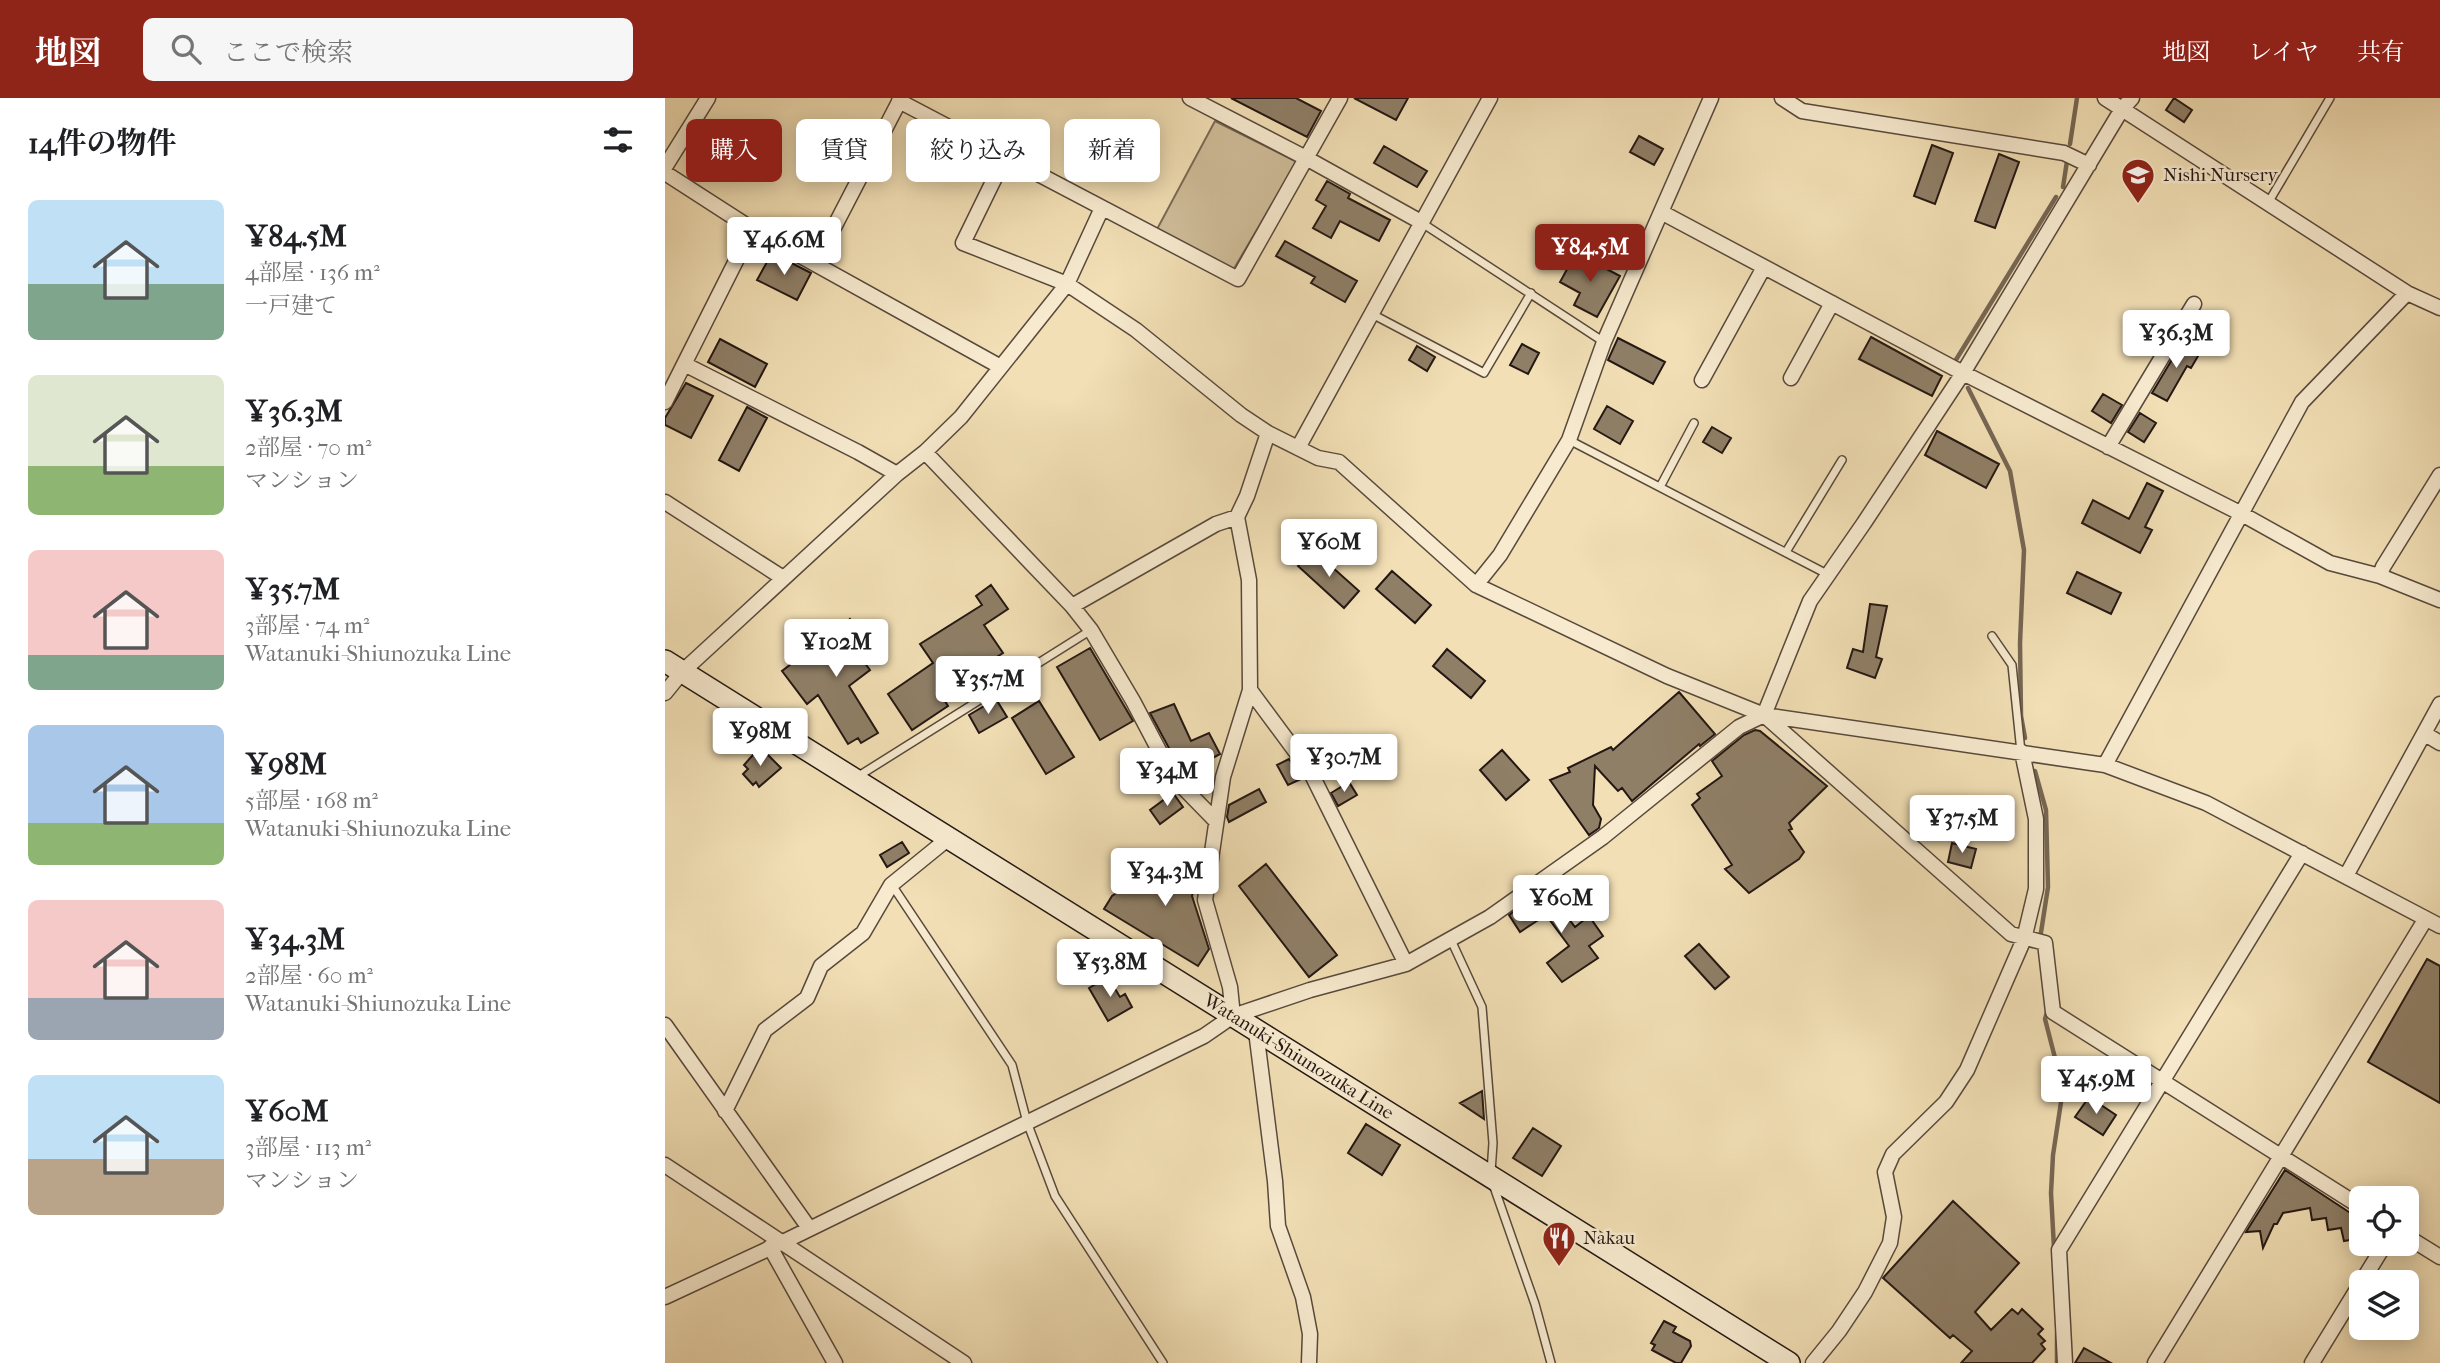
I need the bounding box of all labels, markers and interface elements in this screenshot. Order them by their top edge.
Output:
search box [143,18,633,81]
icon: search [167,30,205,68]
text: 地図 [35,34,101,73]
text: ここで検索 [223,37,353,68]
text: 地図 [2162,38,2210,66]
text: レイヤ [2248,38,2319,66]
text: 共有 [2357,38,2405,66]
chip: 購入 [686,119,782,182]
chip: 賃貸 [796,119,892,182]
chip: 絞り込み [906,119,1050,182]
chip: 新着 [1064,119,1160,182]
icon: filters [599,121,637,159]
text: 14件の物件 [28,126,176,161]
school or university icon: Nishi Nursery [2119,156,2157,205]
place label: Nishi Nursery [2163,164,2279,186]
pin: ¥46.6M [727,218,841,277]
text: ¥84.5M [245,219,347,254]
pin: ¥84.5M [1533,225,1647,284]
text: ¥46.6M [743,226,825,253]
icon: home [84,228,168,312]
text: ¥84.5M [1551,233,1629,260]
text: 4部屋 · 136 m² [245,259,380,286]
text: 一戸建て [245,292,337,319]
pin: ¥36.3M [2119,310,2233,370]
text: ¥36.3M [2139,319,2213,346]
text: ¥36.3M [245,394,342,429]
icon: home [84,403,168,487]
text: 2部屋 · 70 m² [245,434,372,461]
text: マンション [245,467,359,494]
pin: ¥60M [1288,519,1370,579]
text: ¥60M [1297,528,1361,555]
text: ¥35.7M [245,572,340,607]
icon: home [84,578,168,662]
text: 3部屋 · 74 m² [245,612,370,639]
pin: ¥102M [787,620,885,679]
text: ¥102M [800,628,872,655]
text: Watanuki-Shiunozuka Line [245,640,511,667]
pin: ¥35.7M [931,656,1045,716]
text: ¥35.7M [952,665,1024,692]
pin: ¥98M [719,708,801,768]
text: ¥98M [729,717,791,744]
pin: ¥30.7M [1287,734,1401,794]
text: ¥30.7M [1306,743,1382,770]
text: ¥98M [245,747,327,782]
pin: ¥34M [1126,748,1208,808]
icon: home [84,753,168,837]
text: ¥34M [1136,757,1198,784]
text: 5部屋 · 168 m² [245,787,378,814]
pin: ¥37.5M [1905,796,2019,855]
text: ¥37.5M [1926,804,1998,831]
text: Watanuki-Shiunozuka Line [245,815,511,842]
pin: ¥34.3M [1108,848,1222,908]
text: ¥34.3M [1127,857,1203,884]
pin: ¥60M [1520,876,1602,935]
text: ¥60M [1529,884,1593,911]
text: ¥34.3M [245,922,345,957]
icon: home [84,928,168,1012]
pin: ¥53.8M [1053,940,1167,999]
text: ¥53.8M [1073,948,1147,975]
text: 2部屋 · 60 m² [245,962,373,989]
street label: Watanuki-Shiunozuka Line [1199,989,1398,1124]
text: Watanuki-Shiunozuka Line [245,990,511,1017]
pin: ¥45.9M [2039,1056,2153,1116]
text: ¥45.9M [2057,1065,2135,1092]
text: ¥60M [245,1094,329,1129]
icon: home [84,1103,168,1187]
text: 3部屋 · 113 m² [245,1134,371,1161]
text: マンション [245,1167,359,1194]
map controls [2349,1186,2419,1340]
button: locate [2349,1186,2419,1256]
restaurant icon: Nakau [1540,1219,1578,1268]
place label: Nakau [1583,1227,1635,1249]
button: layers [2349,1270,2419,1340]

